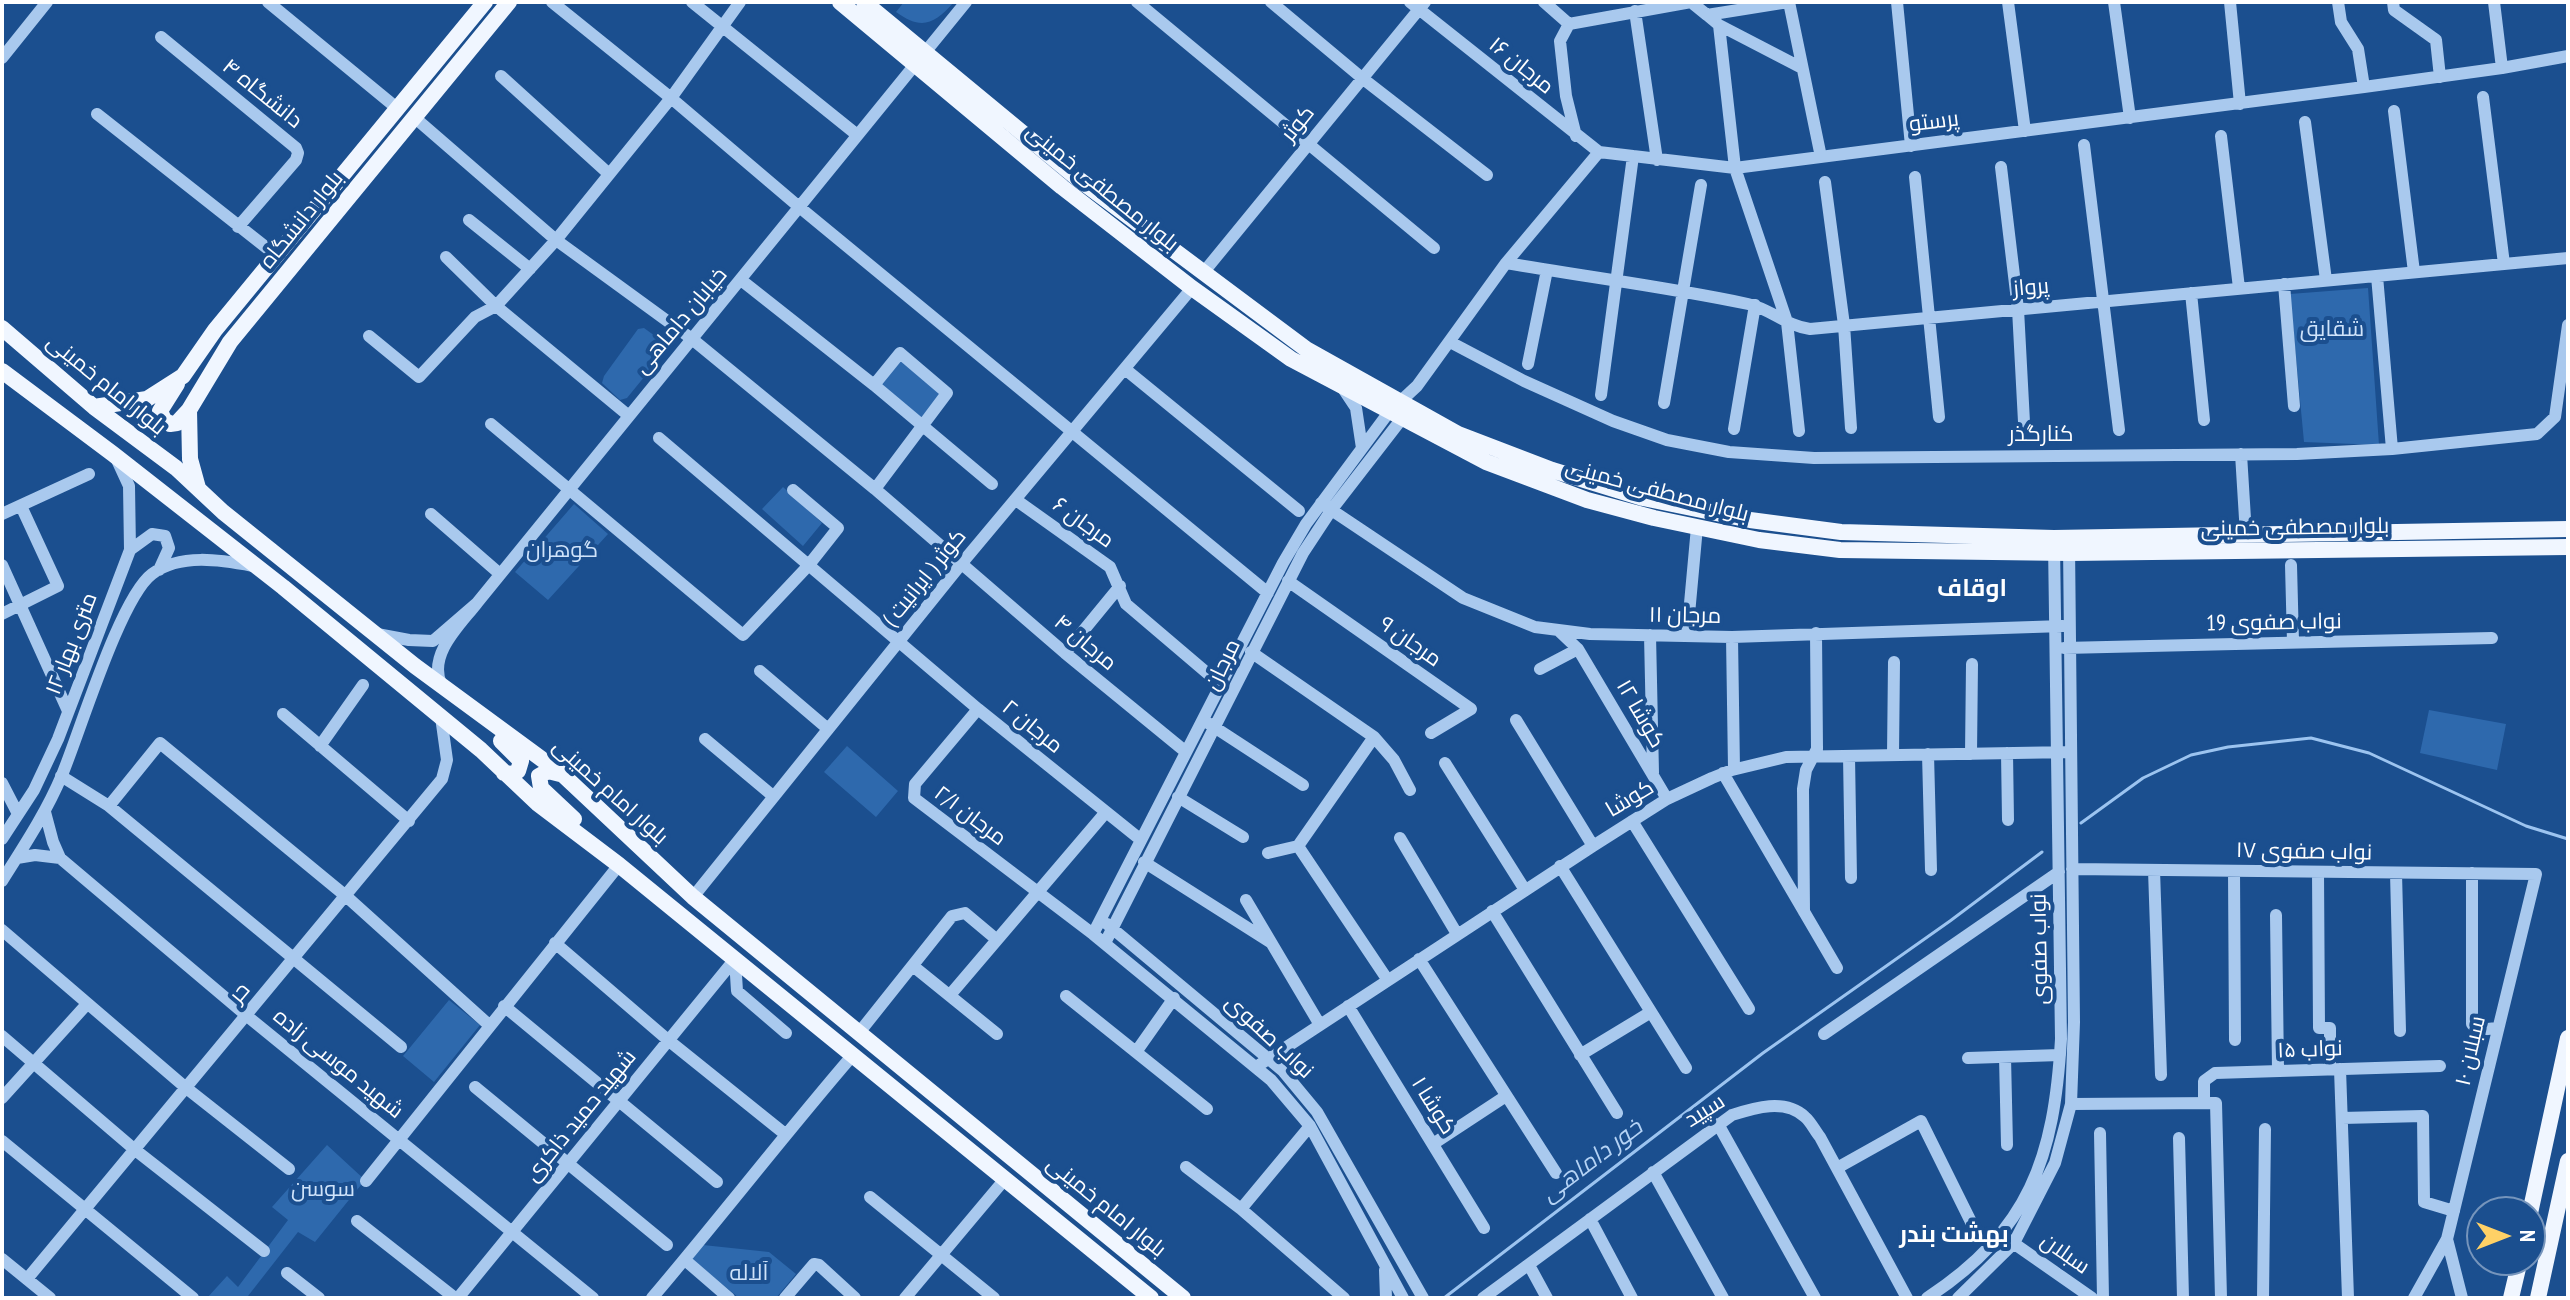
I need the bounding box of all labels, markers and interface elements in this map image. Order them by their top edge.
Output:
street label: مرجان ۱۶ [1483,32,1559,100]
street label: دانشگاه ۴ [217,54,307,134]
street label: کوثر [1275,101,1321,147]
street label: پرستو [1908,106,1960,138]
street label: بلوار مصطفی خمینی [1020,118,1184,258]
street label: بلوار دانشگاه [255,166,349,274]
street label: خیابان داماهی [629,262,733,380]
street label: پرواز [2012,273,2050,303]
park label: شقایق [2300,317,2364,343]
street label: بلوار امام خمینی [41,329,171,441]
street label: کنارگذر [2009,422,2073,448]
street label: بلوار مصطفی خمینی [1562,454,1752,528]
street label: مرجان ۶ [1047,492,1119,554]
street label: بلوار مصطفی خمینی [2200,513,2390,543]
street label: کوثر ( ایرانیت ) [878,524,972,632]
park label: گوهران [526,538,598,564]
district label: اوقاف [1937,575,2007,603]
street label: ۱۲ متری بهار [40,589,104,699]
street label: مرجان ۱۱ [1649,602,1721,630]
street label: مرجان ۴ [1048,609,1122,677]
street label: نواب صفوی 19 [2206,609,2342,637]
street label: مرجان ۹ [1374,611,1446,673]
street label: مرجان [1199,635,1247,695]
street label: کوشا ۱۲ [1610,675,1670,753]
street label: مرجان ۲ [996,695,1068,759]
street label: بلوار امام خمینی [547,733,673,851]
street label: کوشا [1601,775,1659,823]
street label: مرجان ۲/۱ [929,780,1011,852]
street label: نواب صفوی ۱۷ [2236,838,2372,866]
street label: نواب صفوی [2026,893,2054,1005]
street label: حر [224,977,256,1009]
street label: نواب صفوی [1219,989,1319,1085]
street label: شهید موسی زاده [268,1003,408,1125]
street label: سبلان ۱۰ [2450,1013,2492,1089]
street label: نواب ۱۵ [2277,1036,2343,1064]
street label: شهید حمید ذاکری [520,1045,642,1187]
street label: کوشا ۱ [1405,1072,1461,1140]
street label: سپید [1680,1088,1730,1134]
water label: خور داماهی [1536,1114,1648,1208]
street label: بلوار امام خمینی [1041,1151,1171,1263]
park label: سوسن [291,1177,355,1203]
north arrow [2466,1196,2546,1276]
district label: بهشت بندر [1899,1221,2009,1249]
street label: سبلان [2035,1228,2095,1280]
text: N [2514,1230,2542,1242]
park label: آلاله [730,1261,768,1287]

